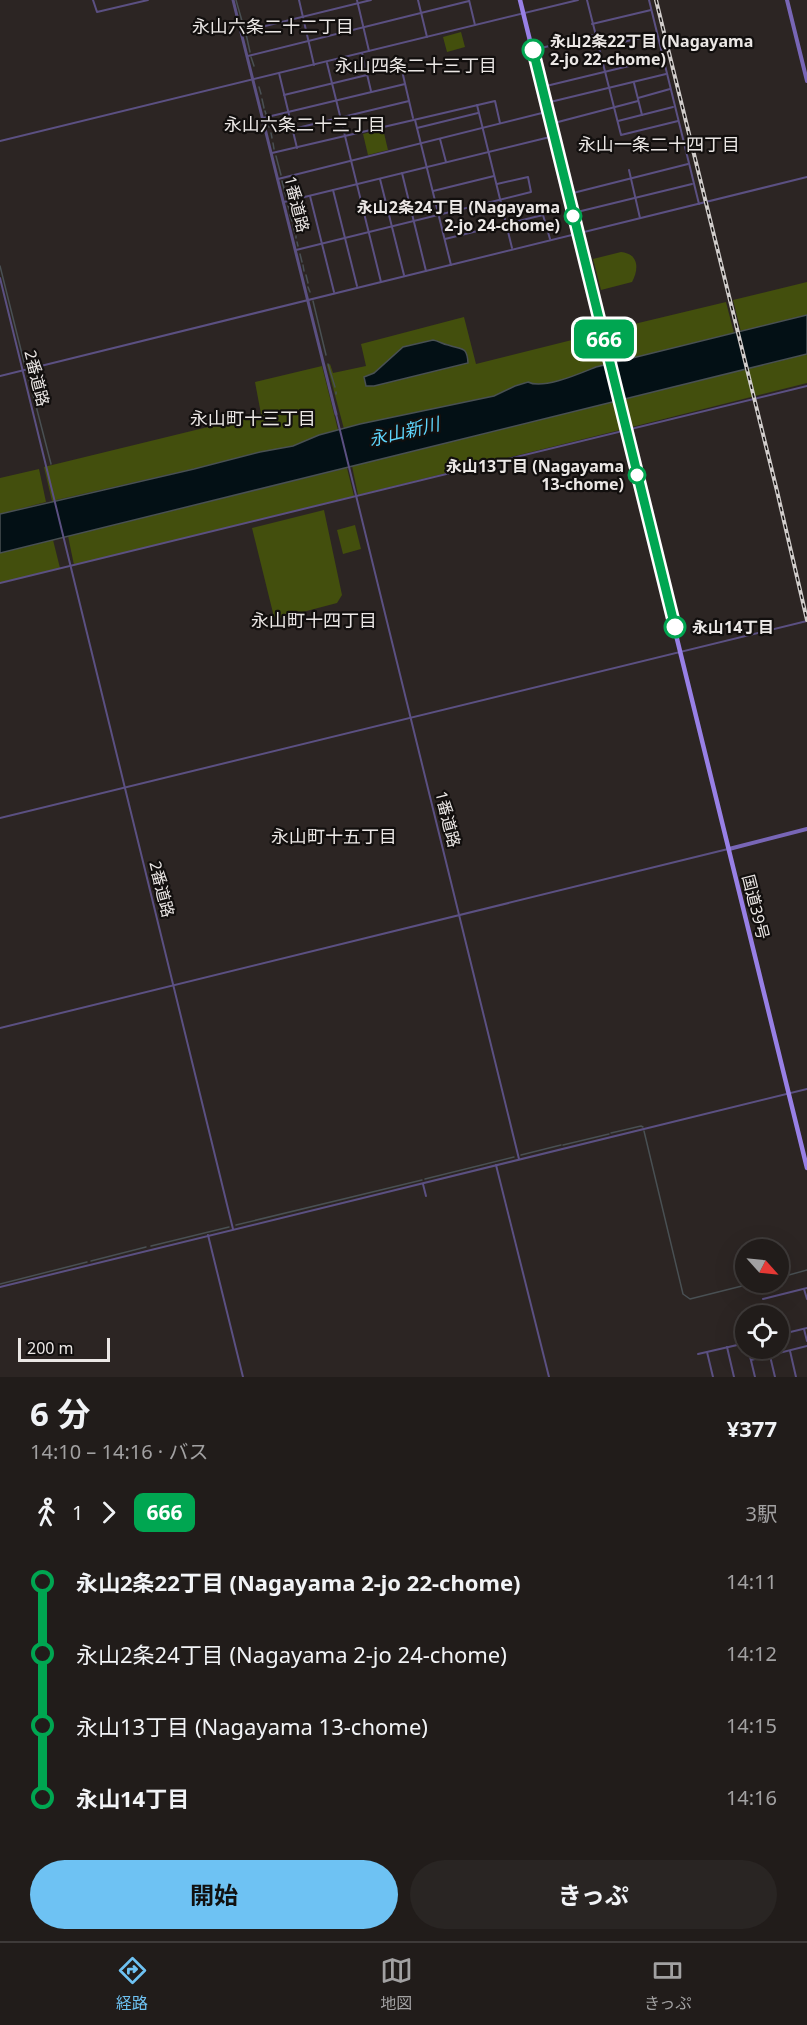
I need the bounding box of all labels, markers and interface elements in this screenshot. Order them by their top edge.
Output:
district label: 永山六条二十二丁目 [192,14,354,38]
place label: 永山2条22丁目 (Nagayama 2-jo 22-chome) [550,30,753,70]
marker: 永山2条22丁目 (Nagayama 2-jo 22-chome) [522,39,544,61]
district label: 永山四条二十三丁目 [335,53,497,77]
district label: 永山六条二十三丁目 [224,112,386,136]
district label: 永山一条二十四丁目 [578,132,740,156]
street label: 1番道路 [279,174,315,234]
place label: 永山2条24丁目 (Nagayama 2-jo 24-chome) [357,196,560,236]
marker: 永山2条24丁目 (Nagayama 2-jo 24-chome) [564,207,582,225]
line badge: 666 [570,320,638,358]
text: 666 [586,325,622,353]
street label: 2番道路 [19,348,55,408]
district label: 永山町十三丁目 [190,406,316,430]
water label: 永山新川 [366,411,444,451]
place label: 永山13丁目 (Nagayama 13-chome) [446,455,624,495]
marker: 永山13丁目 (Nagayama 13-chome) [628,466,646,484]
district label: 永山町十四丁目 [251,608,377,632]
marker: 永山14丁目 [664,616,686,638]
place label: 永山14丁目 [692,616,774,638]
street label: 1番道路 [430,789,466,849]
district label: 永山町十五丁目 [271,824,397,848]
street label: 2番道路 [144,859,180,919]
street label: 国道39号 [737,872,775,942]
north arrow [735,1239,789,1293]
map controls [735,1239,789,1359]
button: locate [735,1305,789,1359]
scale bar [18,1335,110,1362]
text: 200 m [27,1337,74,1359]
text: 6 分 [30,1391,90,1436]
text: ¥377 [727,1413,777,1443]
text: 14:10 – 14:16 · バス [30,1438,208,1465]
icon: walk [30,1496,63,1529]
icon: forward [92,1496,125,1529]
text: 666 [146,1498,183,1526]
text: 1 [72,1499,83,1526]
text: 3駅 [746,1500,777,1527]
text: 永山2条22丁目 (Nagayama 2-jo 22-chome) [76,1567,520,1597]
text: 14:11 [726,1568,777,1595]
text: 永山2条24丁目 (Nagayama 2-jo 24-chome) [76,1639,507,1669]
text: 14:12 [726,1640,777,1667]
text: 永山13丁目 (Nagayama 13-chome) [76,1711,428,1741]
text: 14:15 [726,1712,777,1739]
text: 永山14丁目 [76,1783,189,1813]
text: 14:16 [726,1784,777,1811]
button: 開始 [30,1860,398,1929]
button: きっぷ [410,1860,777,1929]
tab: 経路 [116,1954,149,2014]
tab: 地図 [380,1954,413,2014]
tab: きっぷ [644,1954,691,2014]

